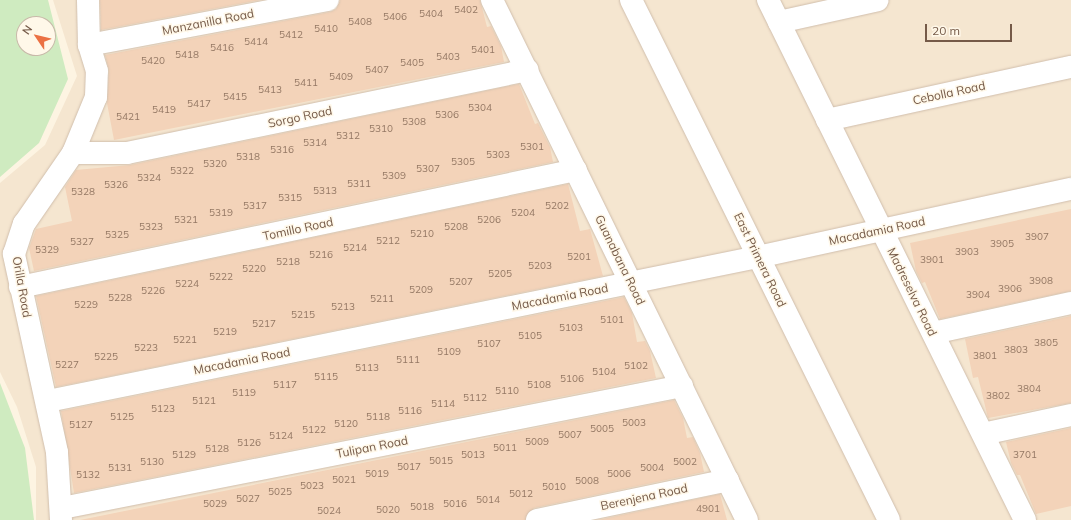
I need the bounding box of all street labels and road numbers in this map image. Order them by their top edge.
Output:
street label: Manzanilla Road [161,6,255,38]
street label: Cebolla Road [911,78,987,108]
street label: Sorgo Road [267,103,333,131]
street label: East Primera Road [731,210,789,310]
street label: Guanabana Road [592,213,648,307]
street label: Macadamia Road [828,214,926,248]
street label: Tomillo Road [261,215,335,243]
street label: Madreselva Road [884,245,940,339]
street label: Orilla Road [10,255,34,319]
street label: Macadamia Road [510,281,610,313]
street label: Macadamia Road [192,345,292,377]
street label: Tulipan Road [335,433,409,461]
street label: Berenjena Road [599,481,689,513]

